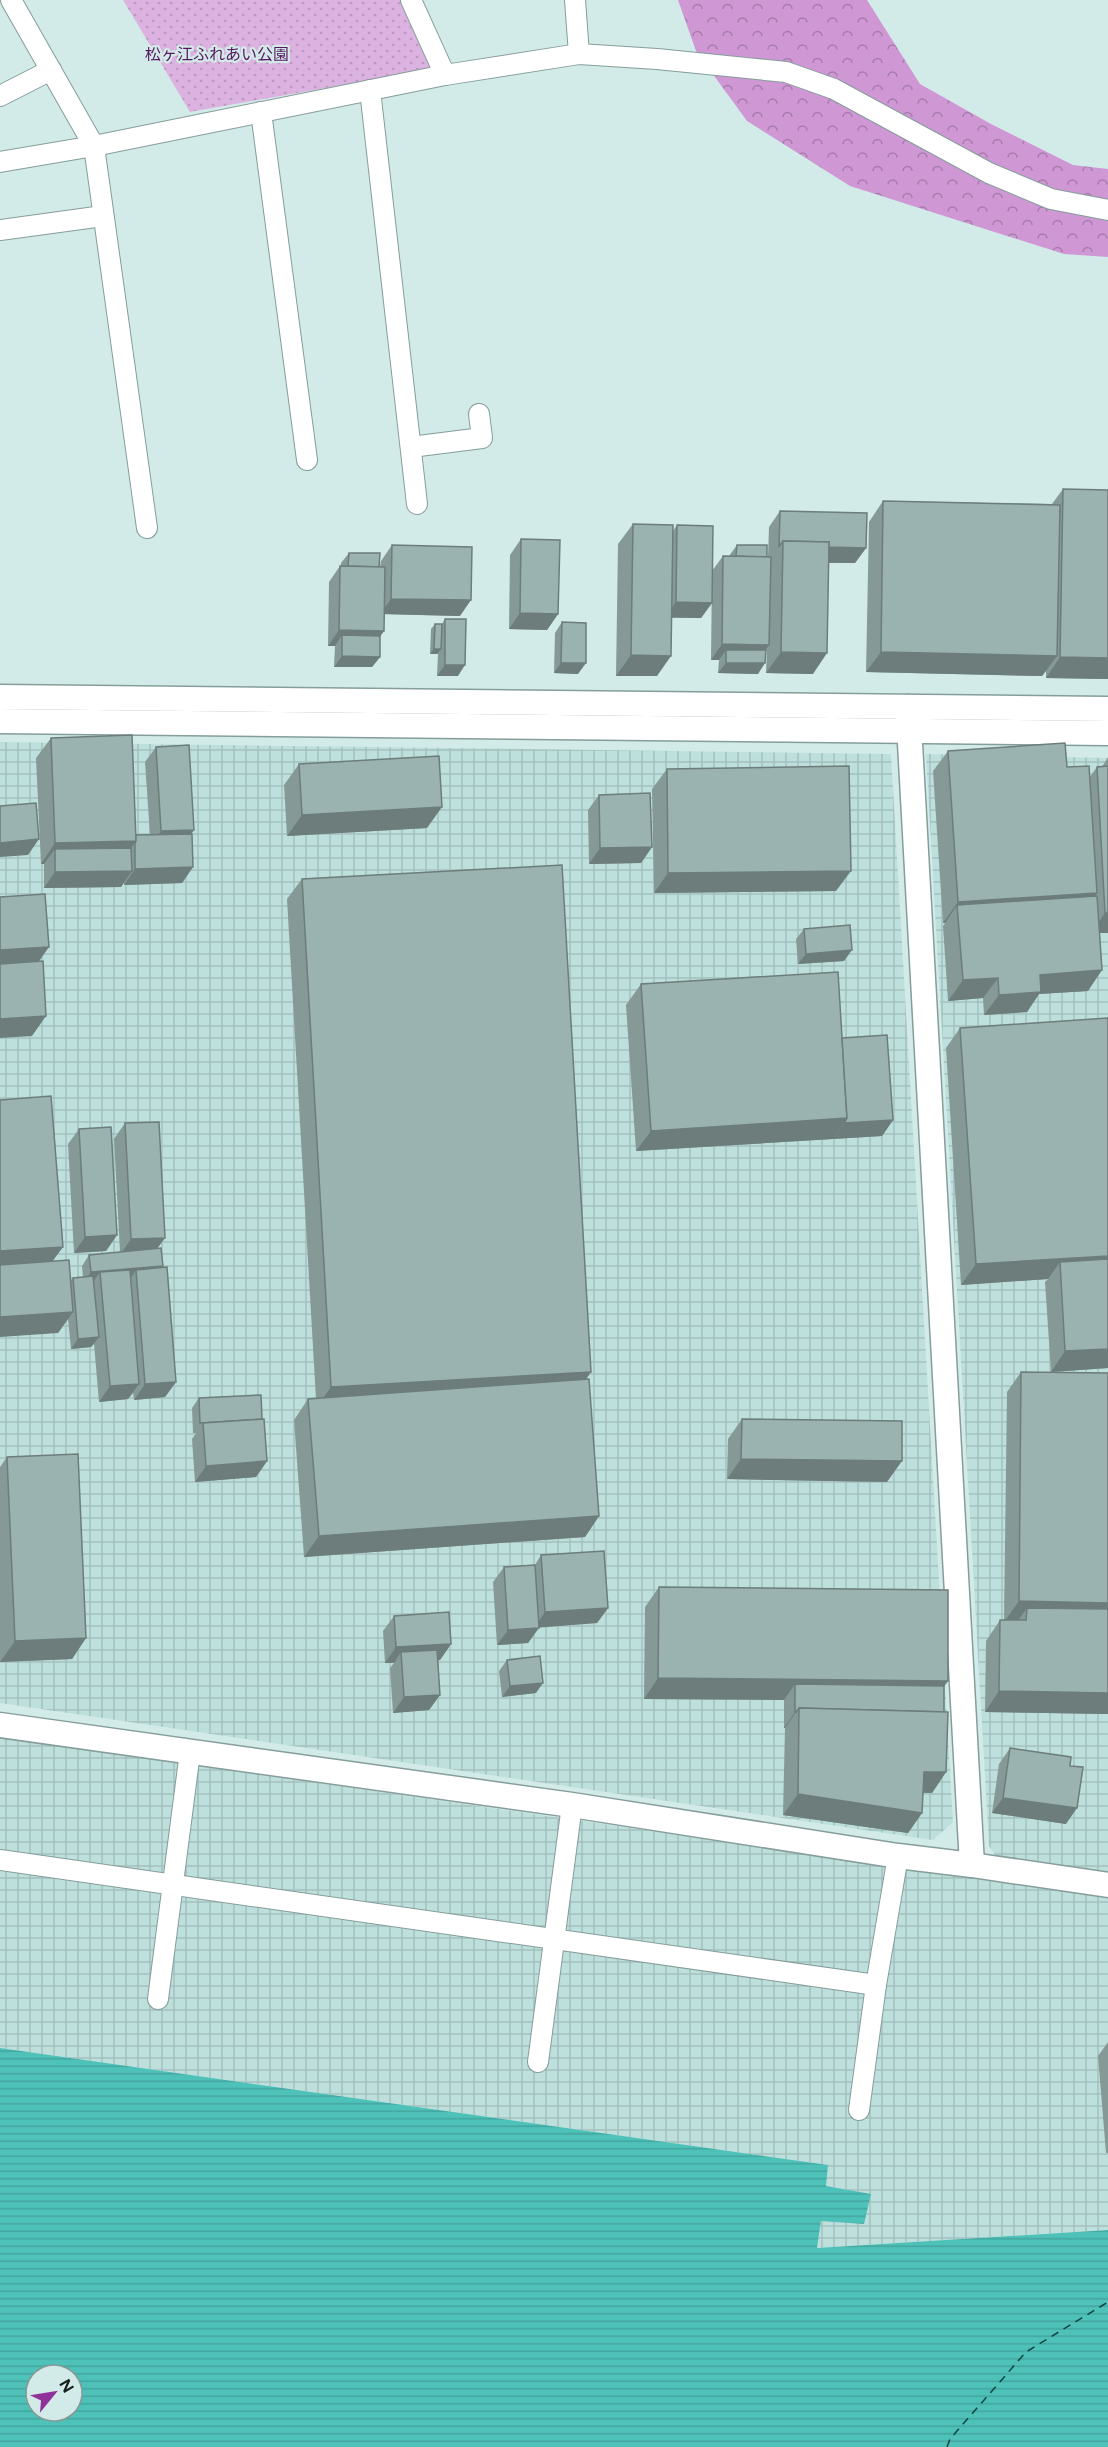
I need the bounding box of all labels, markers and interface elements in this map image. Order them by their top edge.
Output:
park label: 松ヶ江ふれあい公園 [145,45,289,64]
north arrow [24,2363,84,2423]
text: N [55,2376,78,2396]

